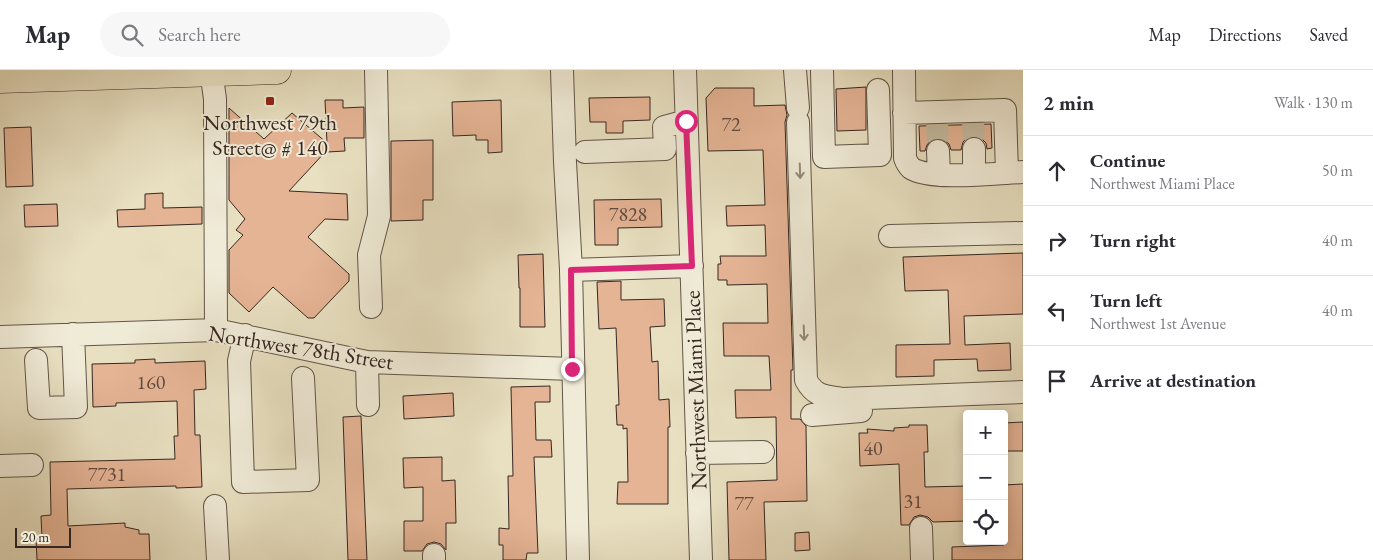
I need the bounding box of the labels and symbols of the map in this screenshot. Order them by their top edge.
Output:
marker: Northwest 79th Street@ # 140 [264,95,276,107]
place label: Northwest 79th Street@ # 140 [203,108,337,162]
route start [675,110,698,133]
house number: 72 [721,111,741,137]
one-way arrow [795,163,804,179]
house number: 7828 [609,201,647,227]
street label: Northwest Miami Place [678,290,713,490]
street label: Northwest 78th Street [206,319,396,376]
one-way arrow [800,325,809,341]
route end [561,358,584,381]
house number: 160 [137,369,166,395]
house number: 40 [863,435,883,461]
house number: 7731 [88,461,126,487]
house number: 31 [903,488,923,514]
house number: 77 [734,490,754,516]
scale bar [15,525,71,548]

